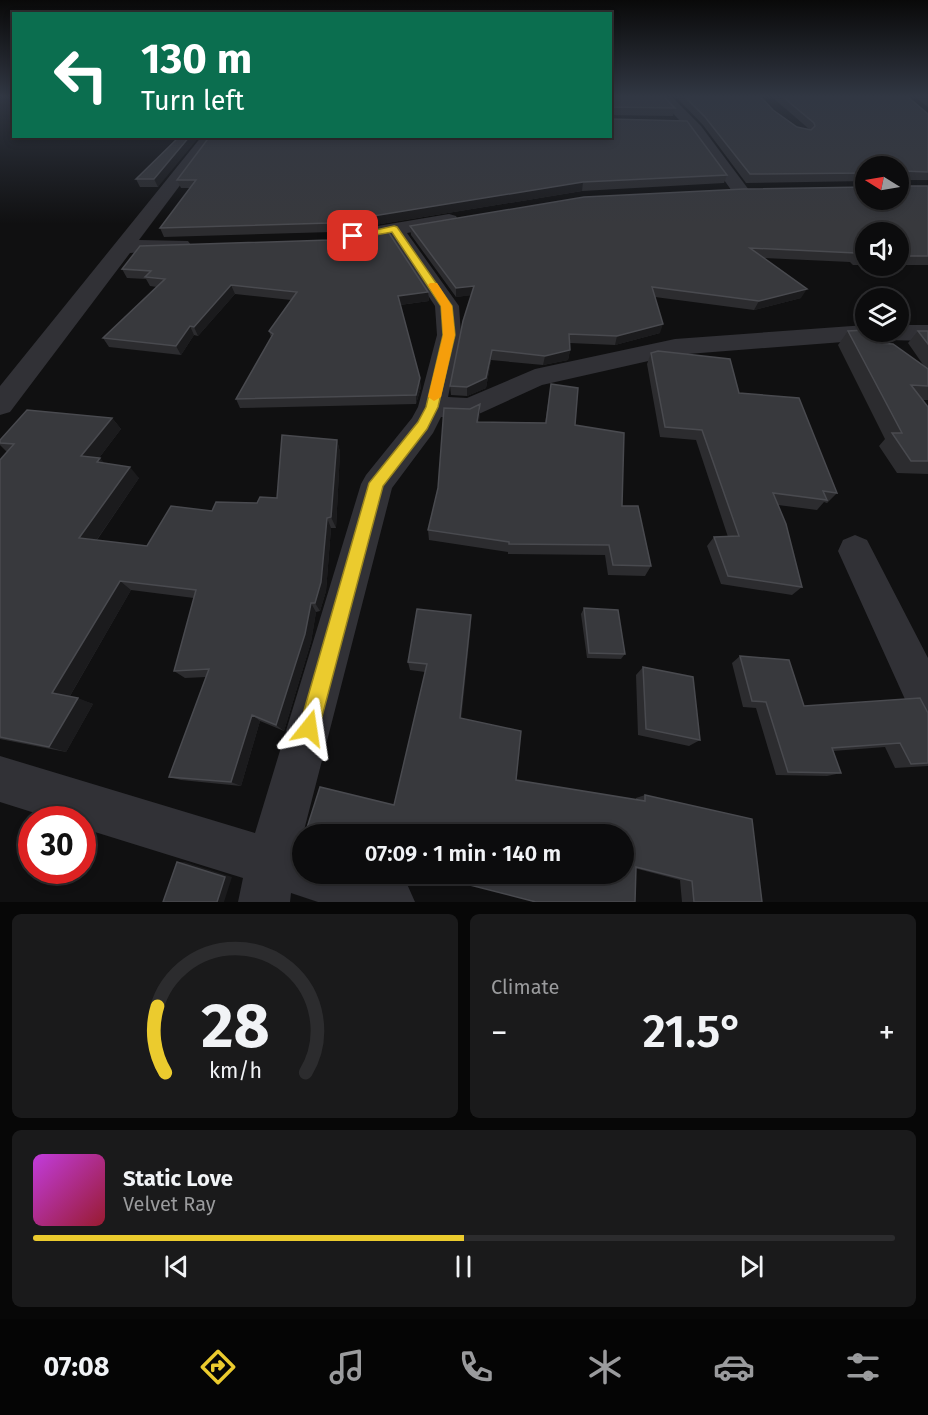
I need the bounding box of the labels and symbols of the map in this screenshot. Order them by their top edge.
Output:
north arrow [855,156,909,210]
pin [327,210,378,261]
position arrow [277,696,341,760]
speed limit sign: 30 [18,806,96,884]

